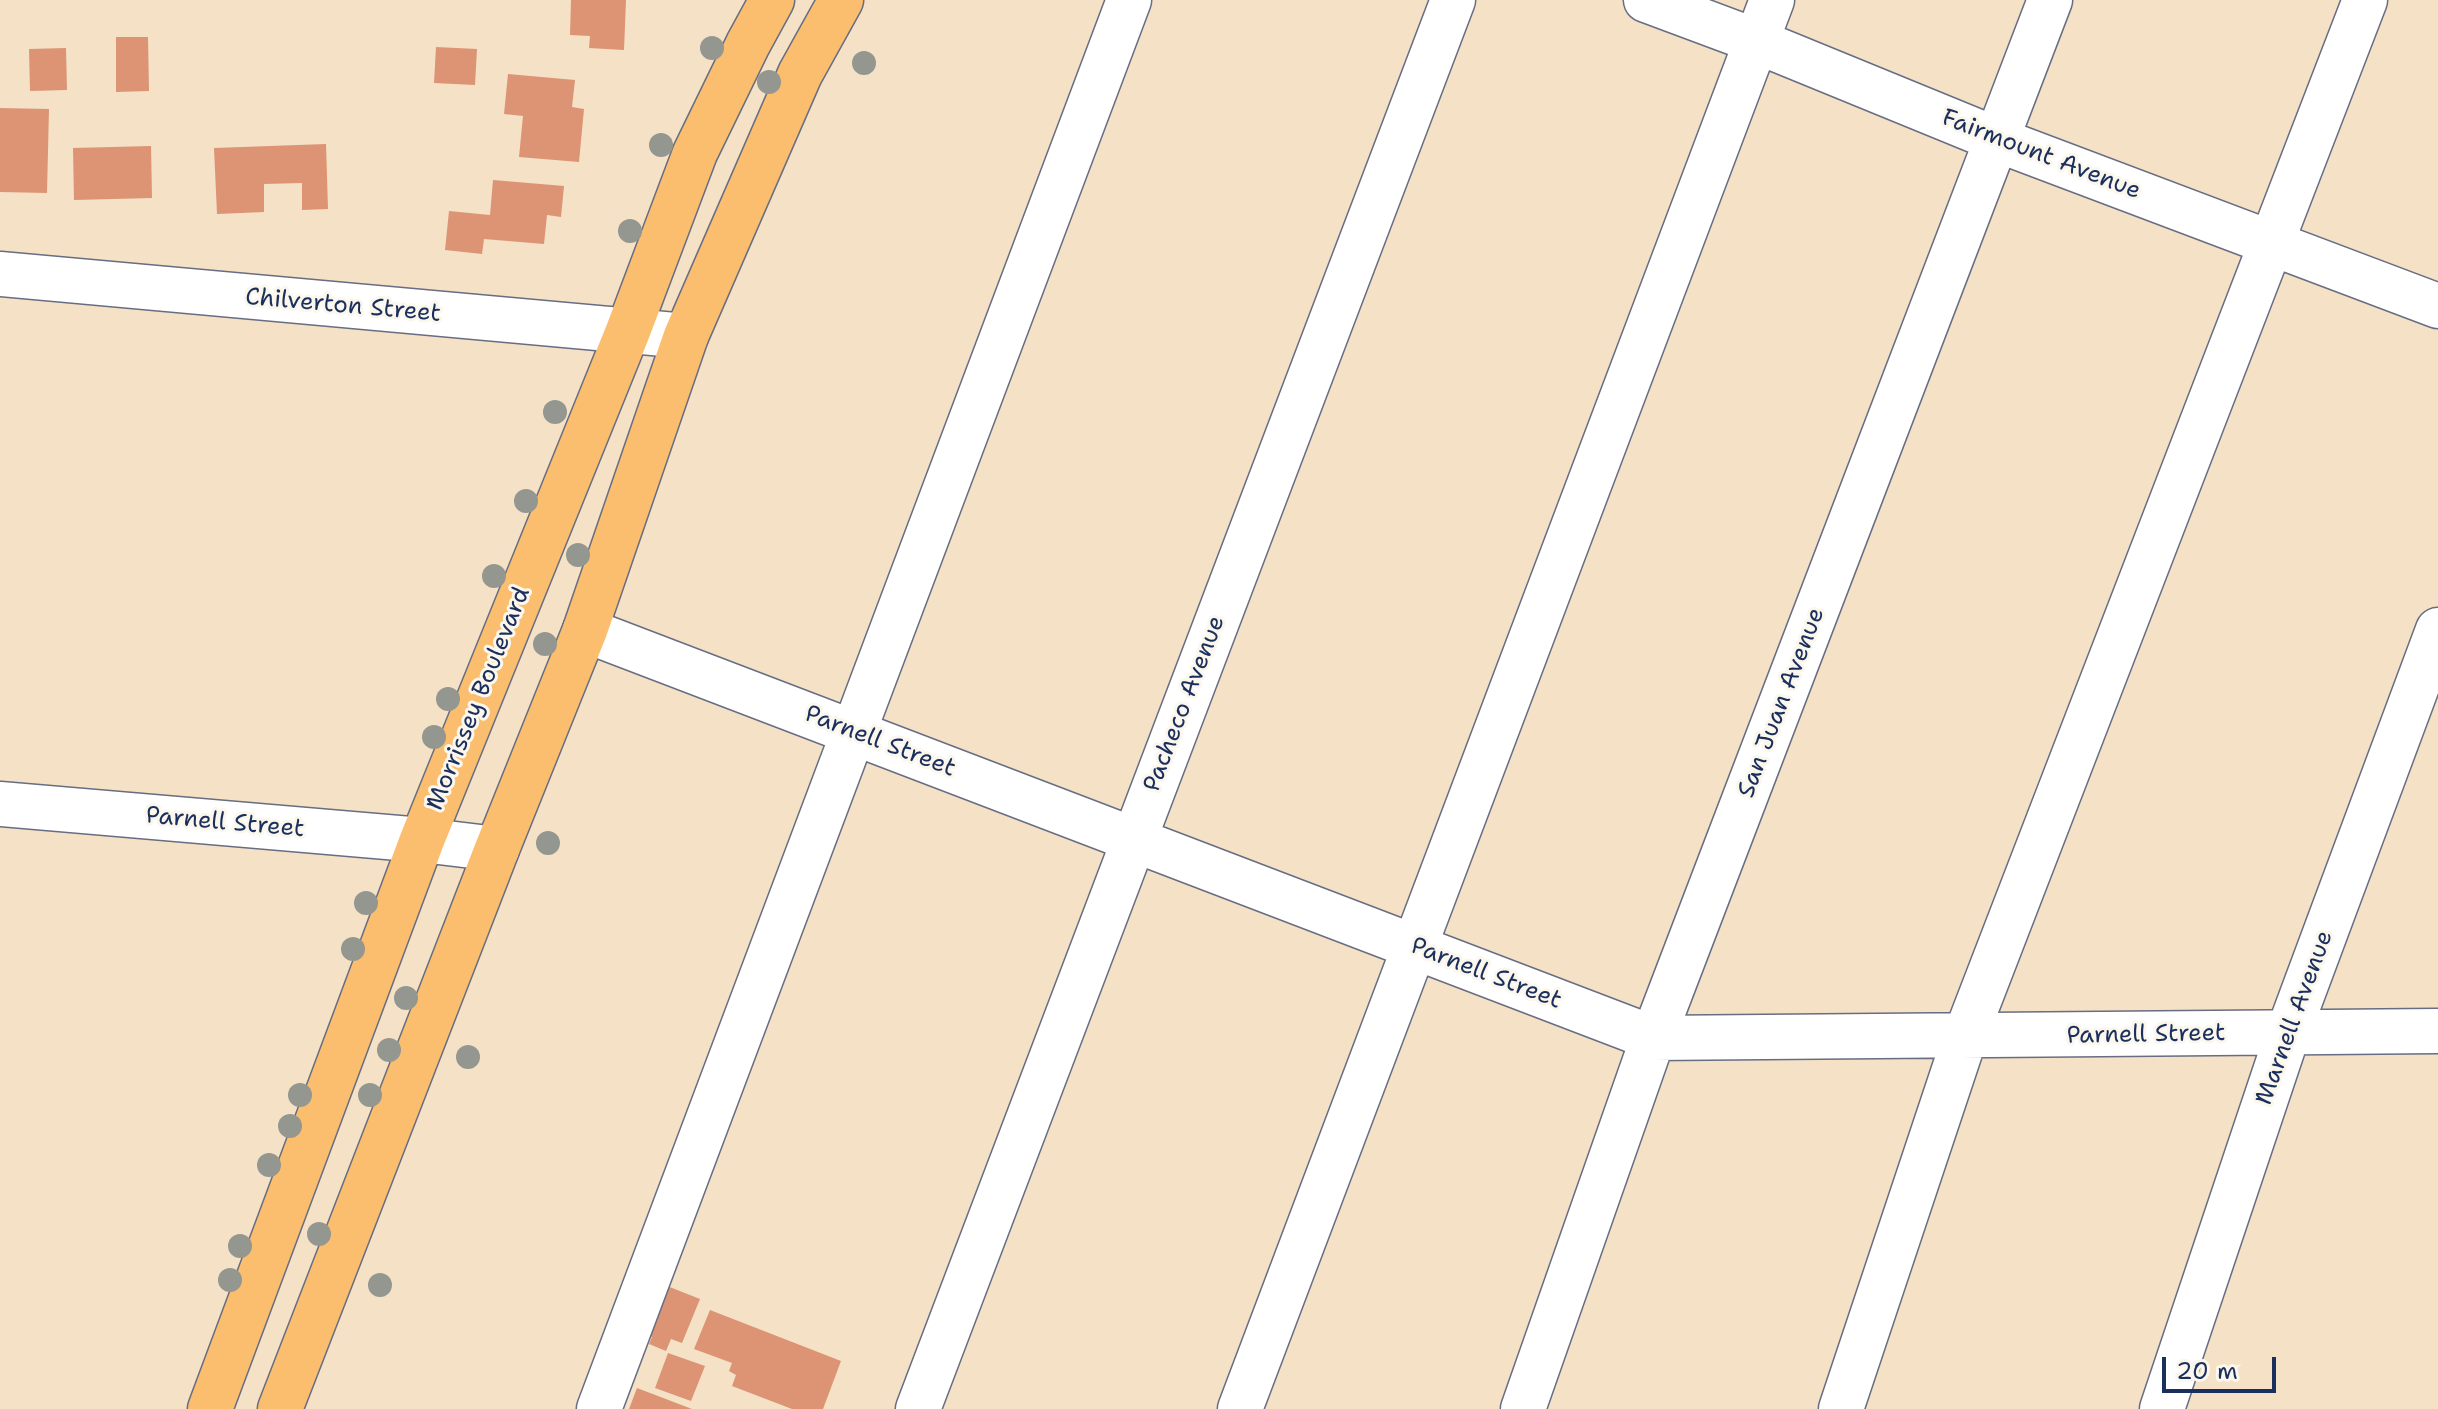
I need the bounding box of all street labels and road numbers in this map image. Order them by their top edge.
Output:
street label: Fairmount Avenue [1938,104,2144,206]
street label: Chilverton Street [244,283,442,329]
street label: Morrissey Boulevard [421,583,537,815]
street label: San Juan Avenue [1733,604,1831,802]
street label: Pacheco Avenue [1138,612,1232,796]
street label: Parnell Street [801,700,959,784]
street label: Parnell Street [145,802,305,844]
street label: Marnell Avenue [2250,927,2340,1109]
street label: Parnell Street [1407,932,1565,1016]
street label: Parnell Street [2066,1019,2226,1051]

